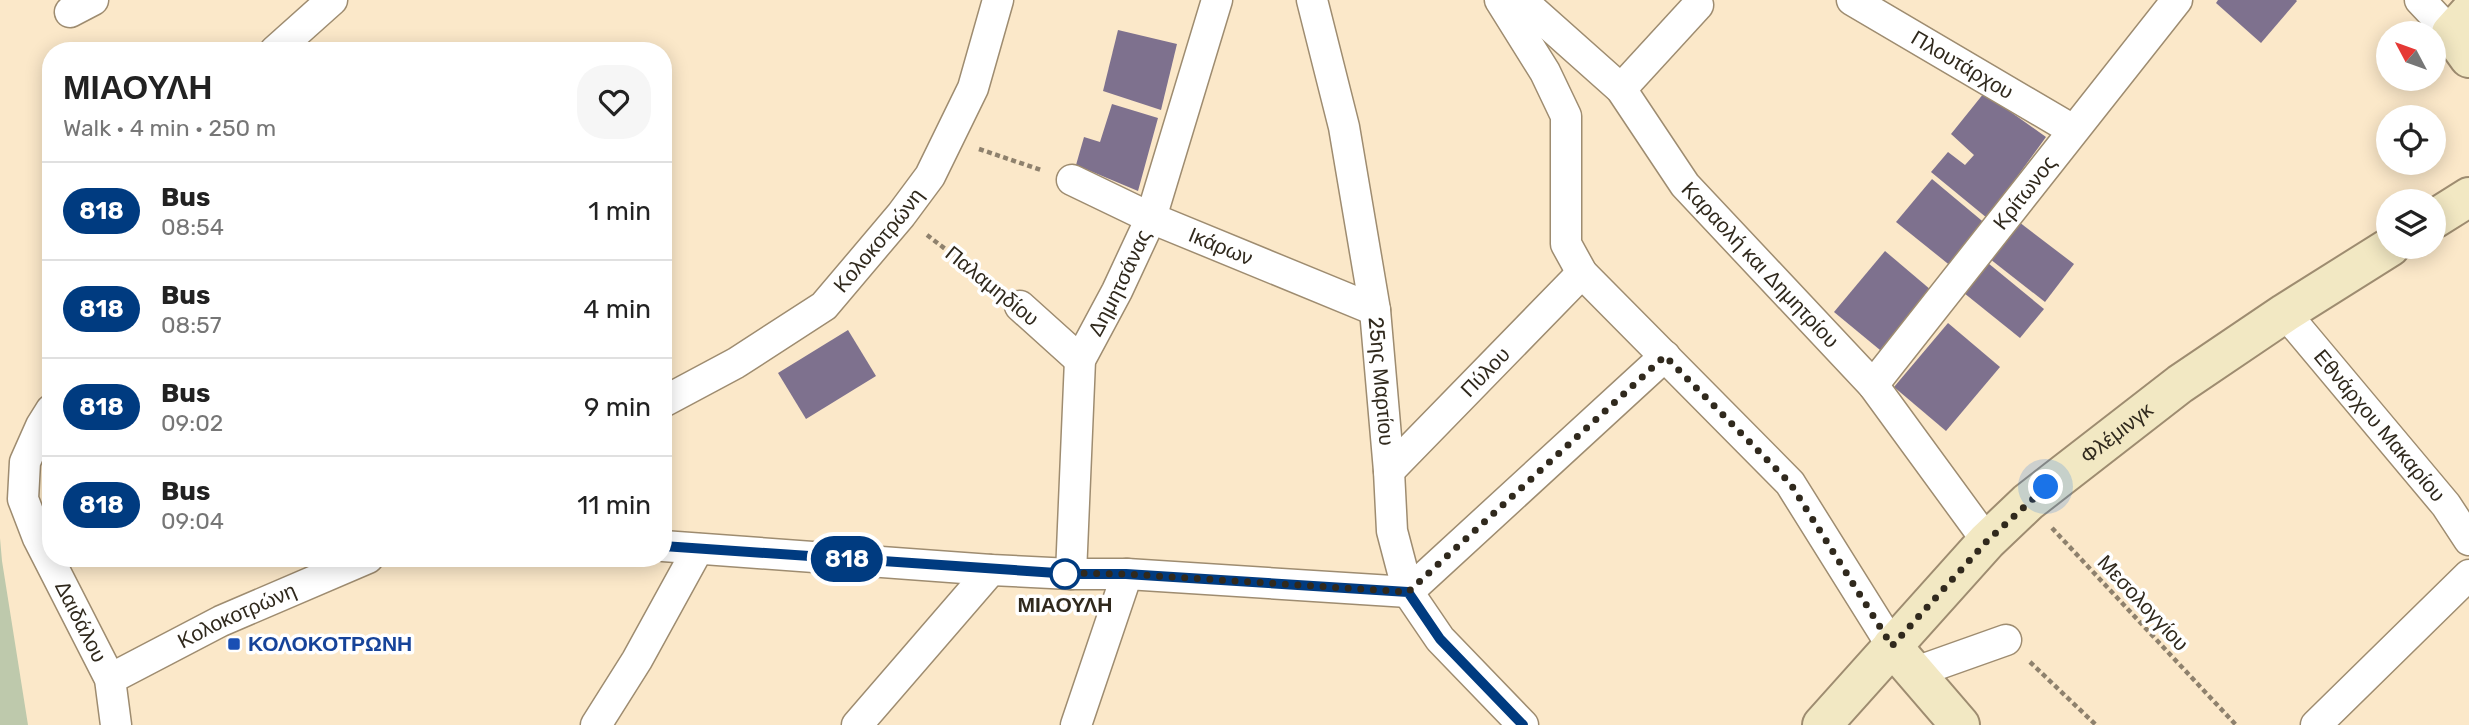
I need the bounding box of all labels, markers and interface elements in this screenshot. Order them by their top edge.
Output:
north arrow [2376,21,2446,91]
map controls [2376,21,2446,259]
street label: Πλουτάρχου [1907,25,2018,104]
button: heart [577,65,651,139]
text: ΜΙΑΟΥΛΗ [63,68,212,107]
button: locate [2376,105,2446,175]
text: Walk · 4 min · 250 m [63,114,276,142]
street label: Κρίτωνος [1988,150,2061,234]
street label: Καραολή και Δημητρίου [1677,176,1844,353]
text: Bus [161,182,210,213]
street label: Κολοκοτρώνη [828,183,928,297]
button: layers [2376,189,2446,259]
text: 1 min [588,196,651,227]
text: 818 [79,197,124,225]
text: 08:54 [161,213,224,241]
street label: Ικάρων [1185,222,1257,270]
street label: Δημητσάνας [1082,225,1156,340]
street label: Παλαμηδίου [941,240,1044,331]
text: Bus [161,280,210,311]
text: 4 min [583,294,651,325]
text: 818 [79,295,124,323]
text: 08:57 [161,311,222,339]
street label: 25ης Μαρτίου [1364,316,1400,447]
street label: Πύλου [1455,342,1515,402]
street label: Εθνάρχου Μακαρίου [2309,344,2451,506]
text: Bus [161,378,210,409]
text: 9 min [584,392,651,423]
text: 818 [79,393,124,421]
street label: Φλέμινγκ [2075,397,2158,469]
text: 09:02 [161,409,223,437]
your location [2028,469,2063,504]
text: Bus [161,476,210,507]
text: 11 min [577,490,651,521]
text: 818 [79,491,124,519]
text: 09:04 [161,507,224,535]
line badge: 818 [807,536,887,582]
text: 818 [825,545,869,573]
street label: Μεσολογγίου [2093,550,2194,656]
marker: ΜΙΑΟΥΛΗ [1050,559,1080,589]
street label: Δαιδάλου [50,577,112,666]
street label: Κολοκοτρώνη [173,577,300,653]
place label: ΜΙΑΟΥΛΗ [1018,592,1112,617]
place label: ΚΟΛΟΚΟΤΡΩΝΗ [248,631,412,656]
marker: ΚΟΛΟΚΟΤΡΩΝΗ [226,636,242,652]

